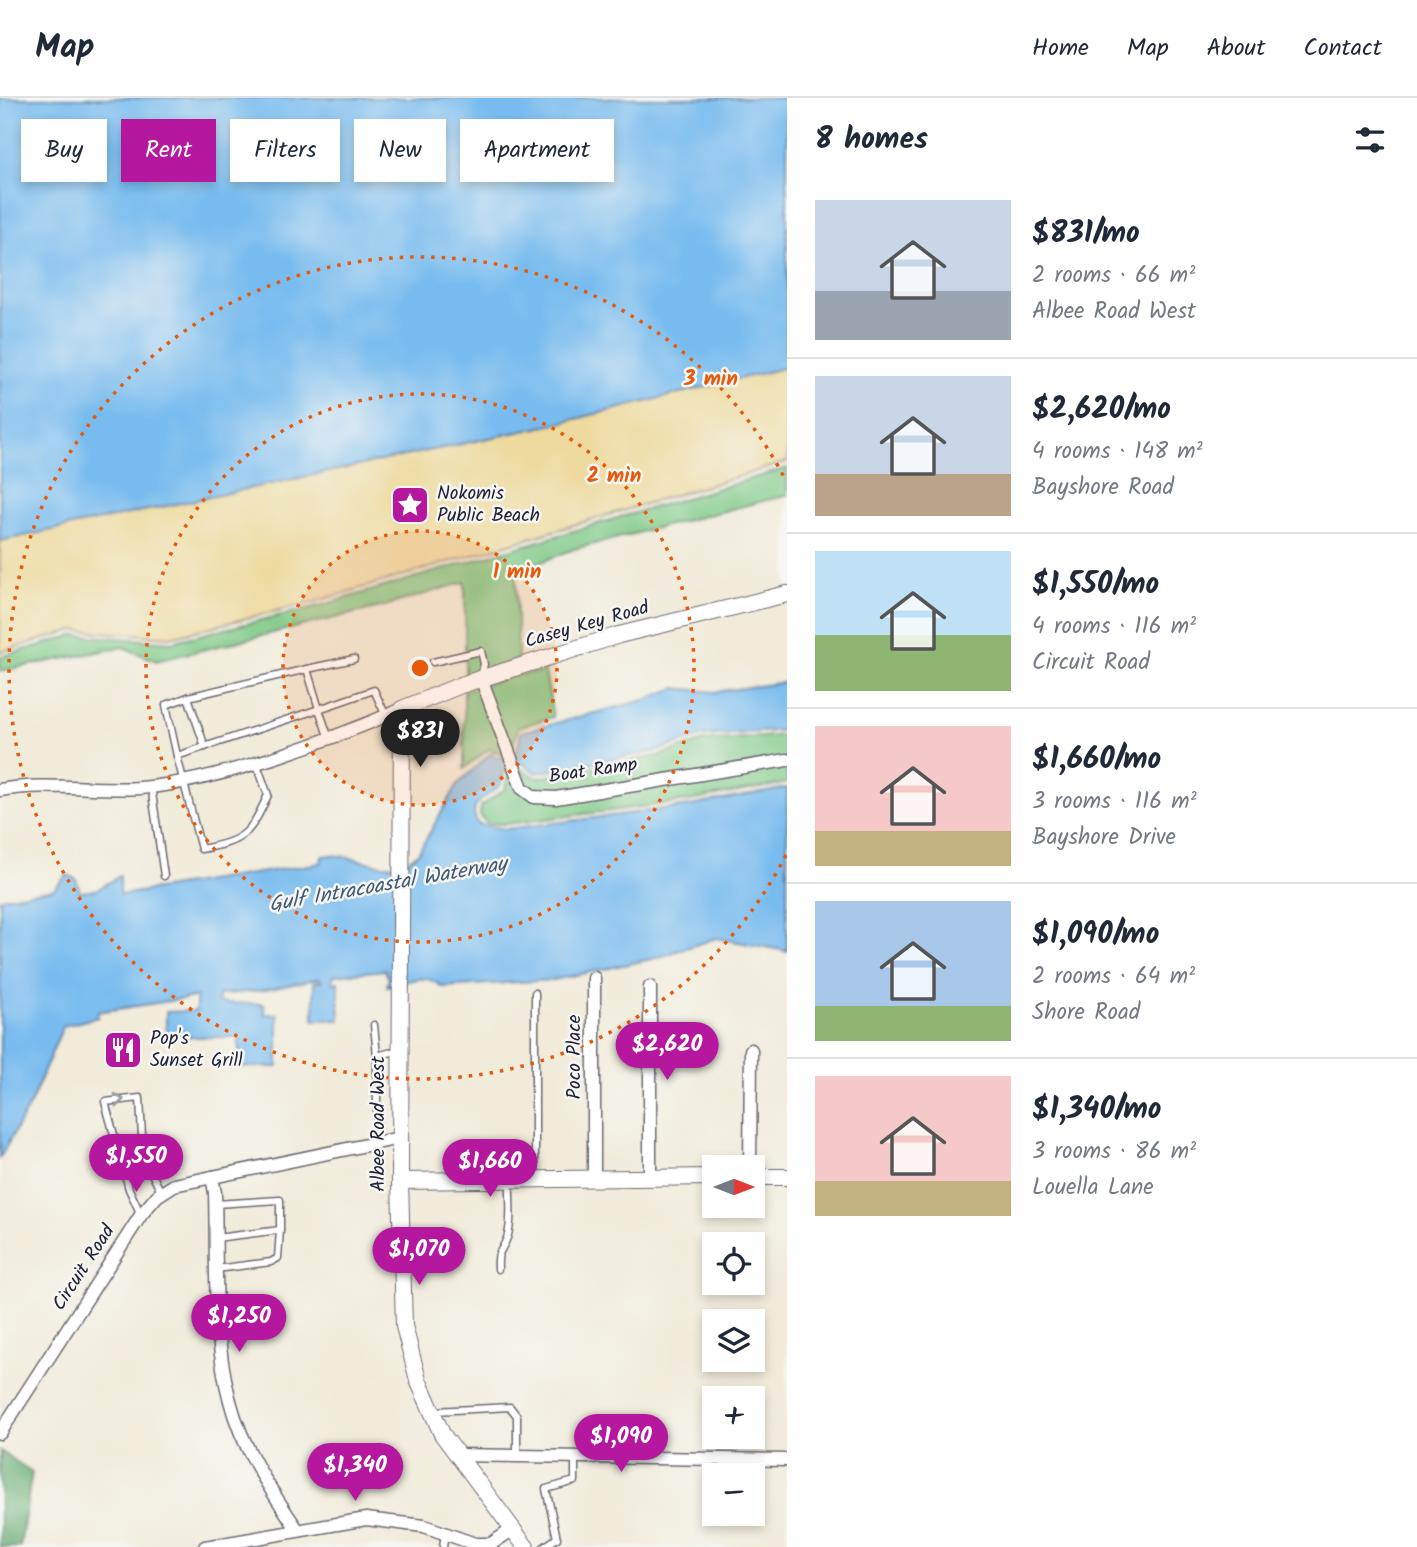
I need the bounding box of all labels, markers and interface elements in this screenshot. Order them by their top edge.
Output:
text: Map [35,22,95,75]
text: Home [1032,29,1089,68]
text: Map [1127,29,1169,68]
text: About [1207,29,1265,68]
text: Contact [1303,29,1382,68]
text: 8 homes [815,116,928,164]
chip: Buy [21,119,107,182]
chip: Rent [121,119,216,182]
chip: Filters [230,119,340,182]
chip: New [354,119,446,182]
chip: Apartment [460,119,614,182]
icon: filters [1351,121,1389,159]
text: $831/mo [1032,210,1140,258]
icon: home [871,228,955,312]
text: 2 rooms · 66 m² [1032,258,1195,294]
text: Albee Road West [1032,294,1196,330]
text: 3 min [683,363,738,396]
text: $2,620/mo [1032,386,1171,434]
icon: home [871,404,955,488]
text: 4 rooms · 148 m² [1032,434,1203,470]
text: 2 min [587,460,641,493]
text: Bayshore Road [1032,470,1174,506]
place label: Nokomis Public Beach [437,479,540,531]
place icon: Nokomis Public Beach [389,484,431,526]
text: 1 min [493,556,541,589]
text: $1,550/mo [1032,561,1159,609]
icon: home [871,579,955,663]
street label: Casey Key Road [521,593,653,657]
text: 4 rooms · 116 m² [1032,609,1196,645]
text: Circuit Road [1032,645,1150,681]
centre of rings [408,656,432,680]
pin: $831 [379,710,461,769]
text: $831 [397,714,443,750]
text: $1,660/mo [1032,736,1161,784]
street label: Boat Ramp [547,750,639,792]
icon: home [871,754,955,838]
text: 3 rooms · 116 m² [1032,784,1197,820]
text: Bayshore Drive [1032,820,1176,856]
water label: Gulf Intracoastal Waterway [267,847,513,922]
text: $1,090/mo [1032,911,1159,959]
icon: home [871,929,955,1013]
text: 2 rooms · 64 m² [1032,959,1195,995]
text: Shore Road [1032,995,1140,1031]
street label: Poco Place [560,1014,590,1099]
pin: $2,620 [610,1023,724,1082]
place label: Pop's Sunset Grill [150,1024,243,1076]
text: $2,620 [632,1027,702,1063]
restaurant icon: Pop's Sunset Grill [102,1029,144,1071]
street label: Albee Road West [364,1056,394,1192]
text: $1,340/mo [1032,1086,1162,1134]
one-way arrow [114,1093,125,1108]
icon: home [871,1104,955,1188]
pin: $1,550 [79,1134,193,1194]
text: 3 rooms · 86 m² [1032,1134,1196,1170]
text: $1,550 [105,1139,167,1175]
pin: $1,660 [433,1140,547,1199]
text: $1,660 [458,1144,522,1180]
north arrow [702,1155,765,1218]
map controls [702,1155,765,1526]
text: Louella Lane [1032,1170,1154,1206]
street label: Circuit Road [45,1219,123,1317]
pin: $1,070 [362,1228,476,1287]
text: $1,070 [388,1232,450,1268]
button: locate [702,1232,765,1295]
pin: $1,250 [182,1294,296,1354]
text: $1,250 [207,1299,271,1335]
button: layers [702,1309,765,1372]
button: + [702,1386,765,1449]
pin: $1,090 [564,1414,678,1474]
text: $1,090 [590,1419,652,1455]
pin: $1,340 [298,1444,412,1503]
text: $1,340 [323,1448,387,1484]
button: − [702,1463,765,1526]

